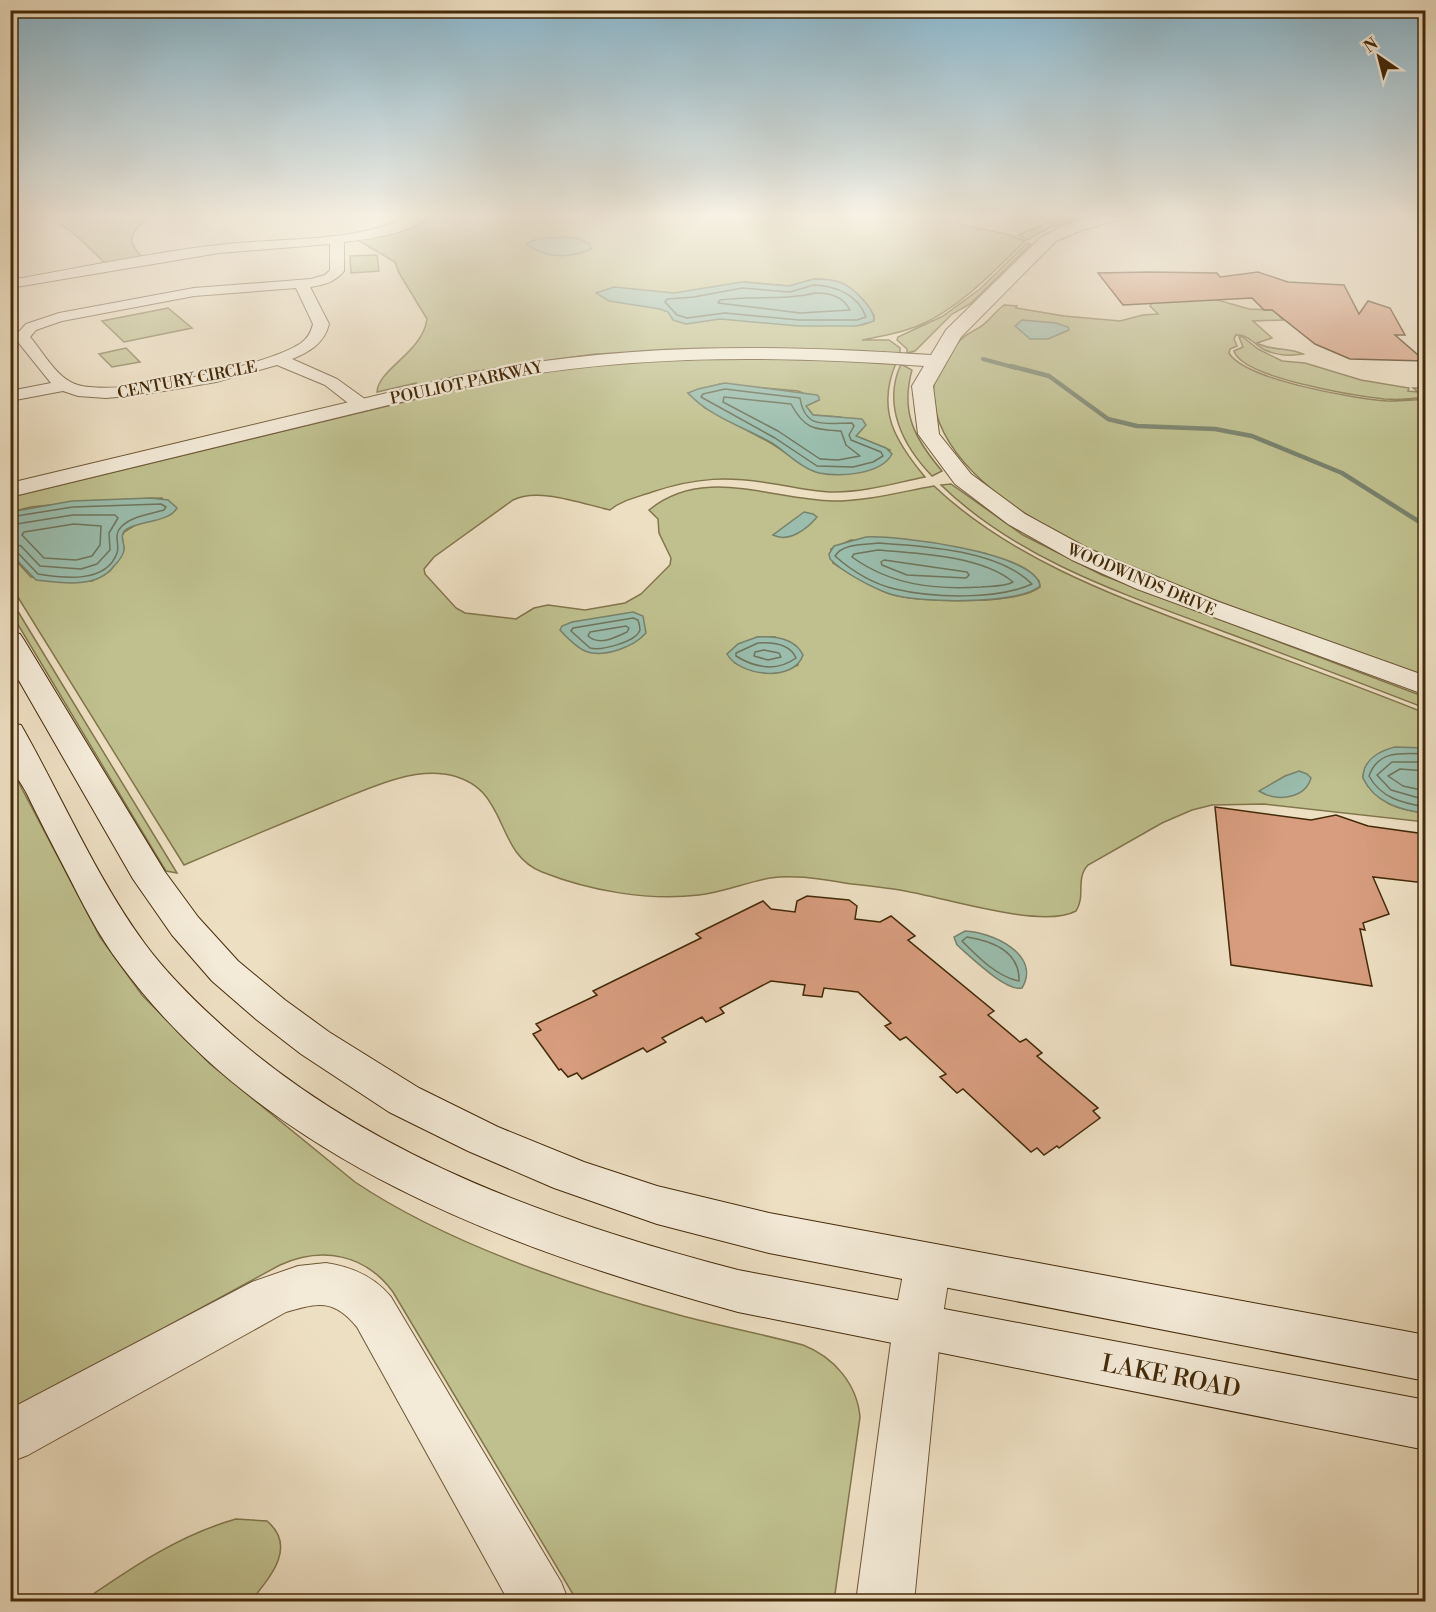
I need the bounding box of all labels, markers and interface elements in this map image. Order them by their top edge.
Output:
north arrow [1349,27,1409,87]
text: N [1360,34,1382,57]
street label: CENTURY CIRCLE [116,357,259,403]
street label: POULIOT PARKWAY [388,357,546,409]
street label: WOODWINDS DRIVE [1063,539,1219,620]
street label: LAKE ROAD [1099,1349,1243,1405]

